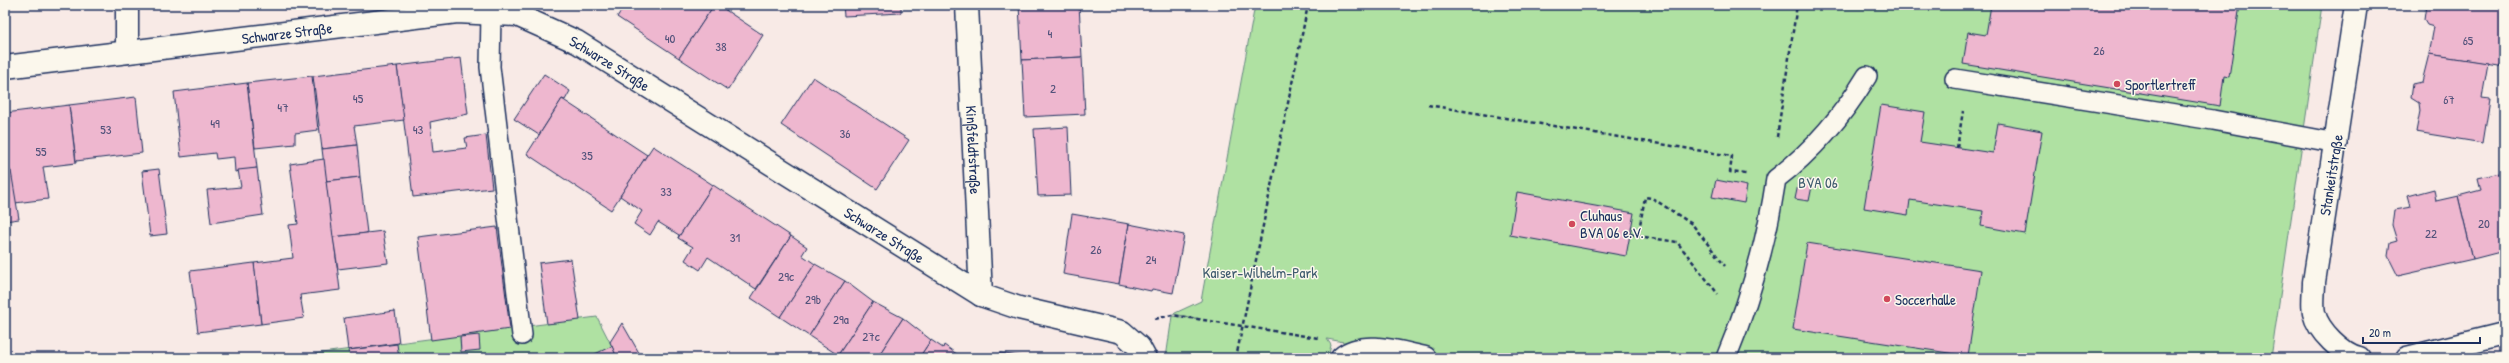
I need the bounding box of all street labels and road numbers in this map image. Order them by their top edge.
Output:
street label: Schwarze Straße [240,17,333,49]
street label: Schwarze Straße [566,30,654,96]
street label: Kinßfeldtstraße [961,105,987,195]
street label: Stankeitstraße [2314,133,2348,217]
street label: Schwarze Straße [840,201,929,268]

